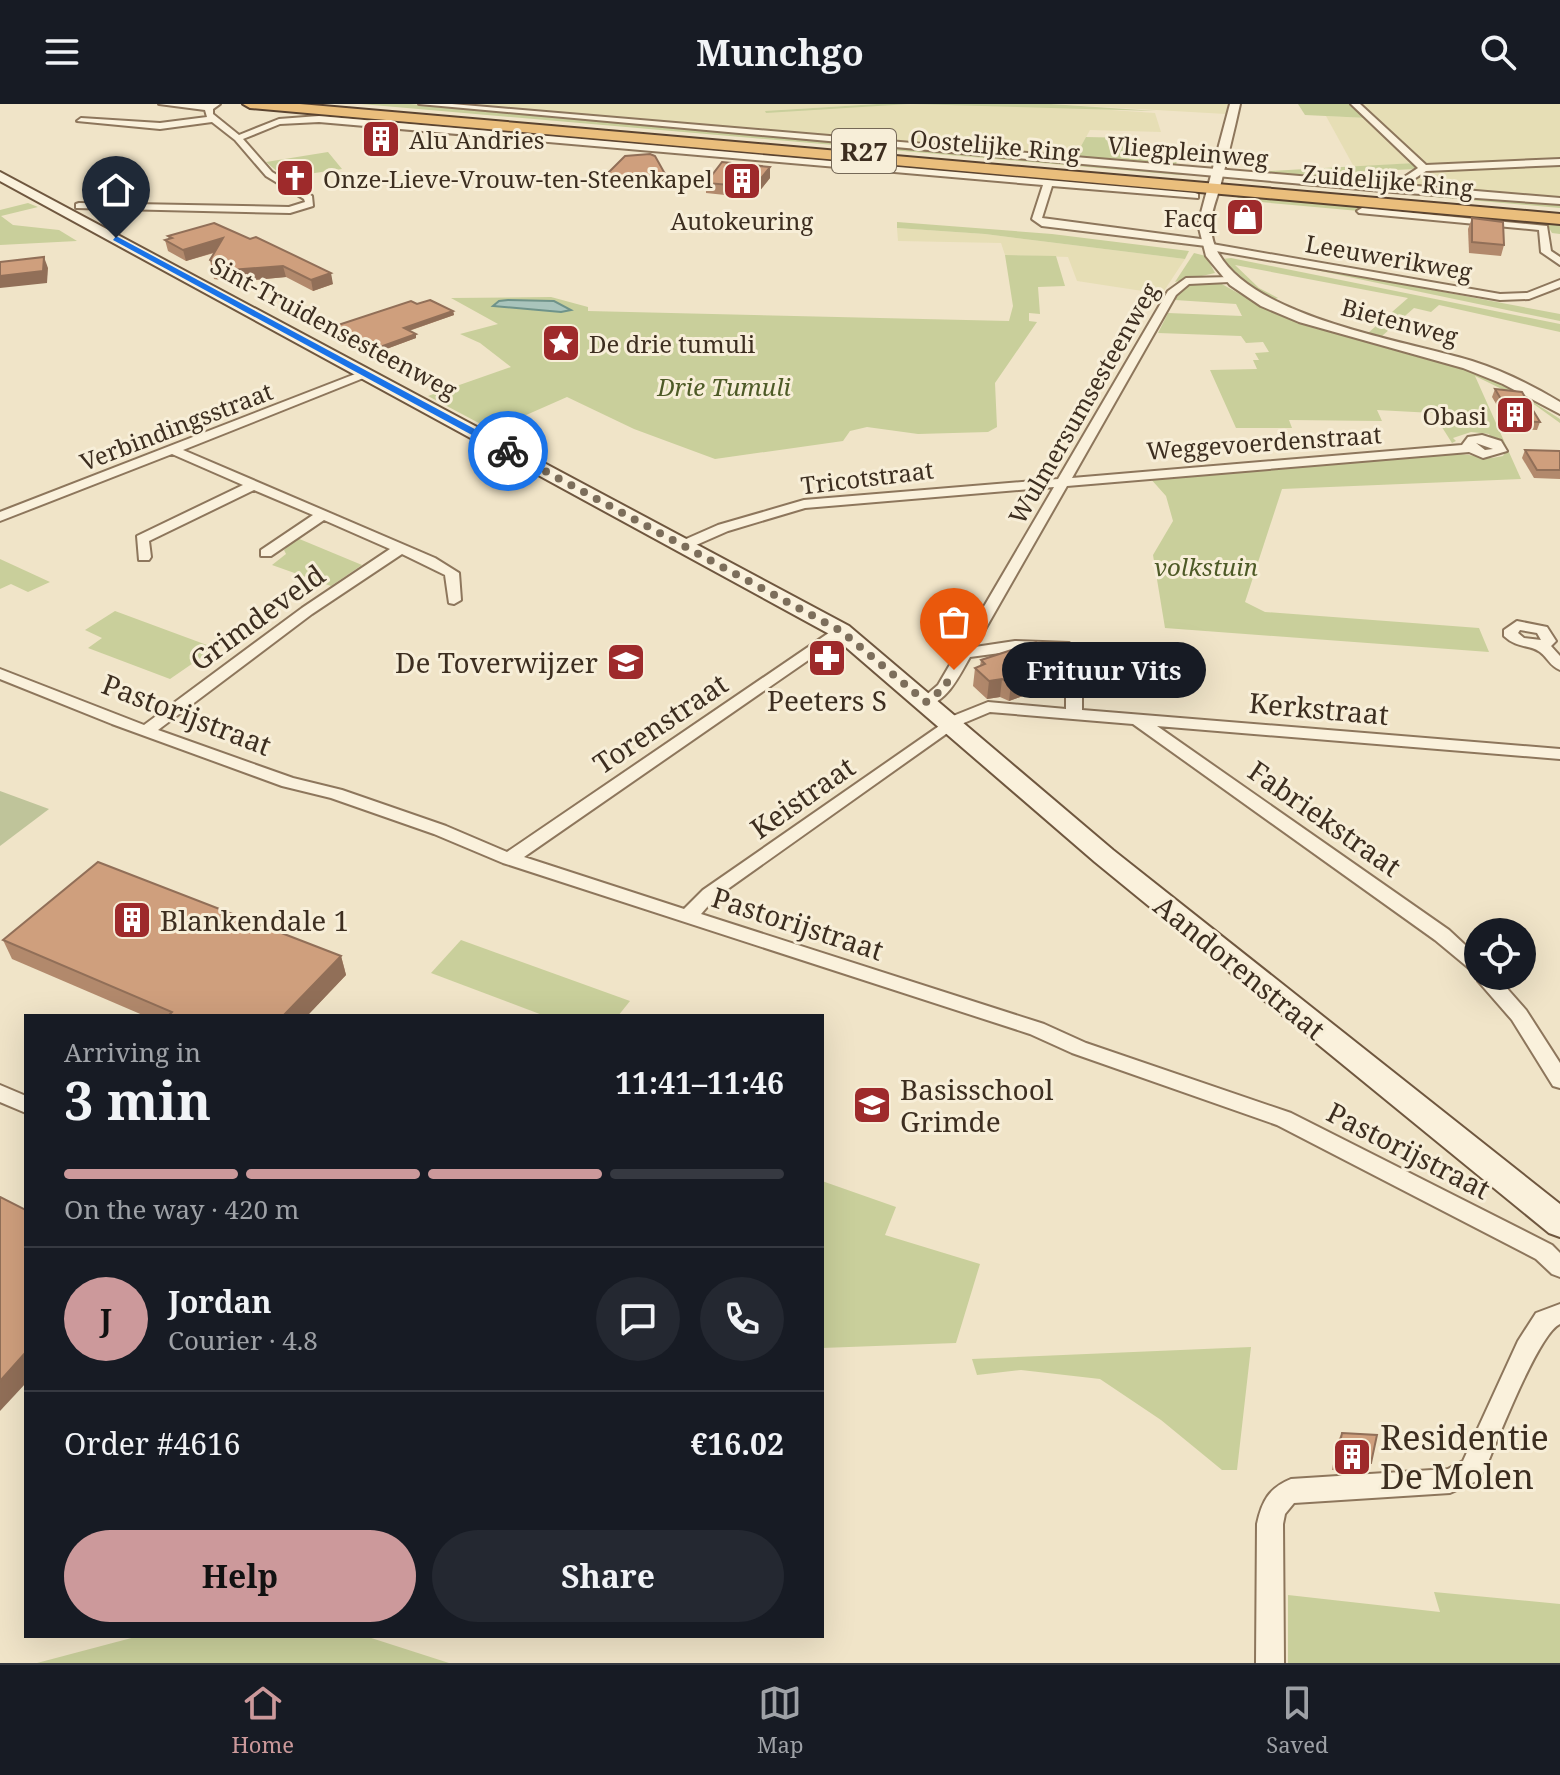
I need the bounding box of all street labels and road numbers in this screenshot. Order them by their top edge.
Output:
street label: Oostelijke Ring [909,121,1081,169]
street label: Vliegpleinweg [1106,128,1270,174]
road number: R27 [832,129,896,173]
street label: Zuidelijke Ring [1301,156,1475,204]
street label: Leeuwerikweg [1303,226,1475,288]
street label: Sint-Truidensesteenweg [205,248,463,406]
street label: Wulmersumsesteenweg [1000,276,1166,530]
street label: Bietenweg [1338,290,1462,352]
street label: Verbindingsstraat [75,374,277,478]
street label: Weggevoerdenstraat [1145,417,1383,467]
street label: Tricotstraat [799,452,935,502]
street label: Grimdeveld [182,555,332,679]
street label: Pastorijstraat [97,664,277,764]
street label: Torenstraat [585,664,735,782]
street label: Kerkstraat [1248,683,1391,733]
street label: Keistraat [742,747,862,847]
street label: Fabriekstraat [1241,751,1409,885]
street label: Pastorijstraat [707,877,889,969]
street label: Aandorenstraat [1147,886,1334,1048]
street label: Pastorijstraat [1321,1093,1497,1207]

